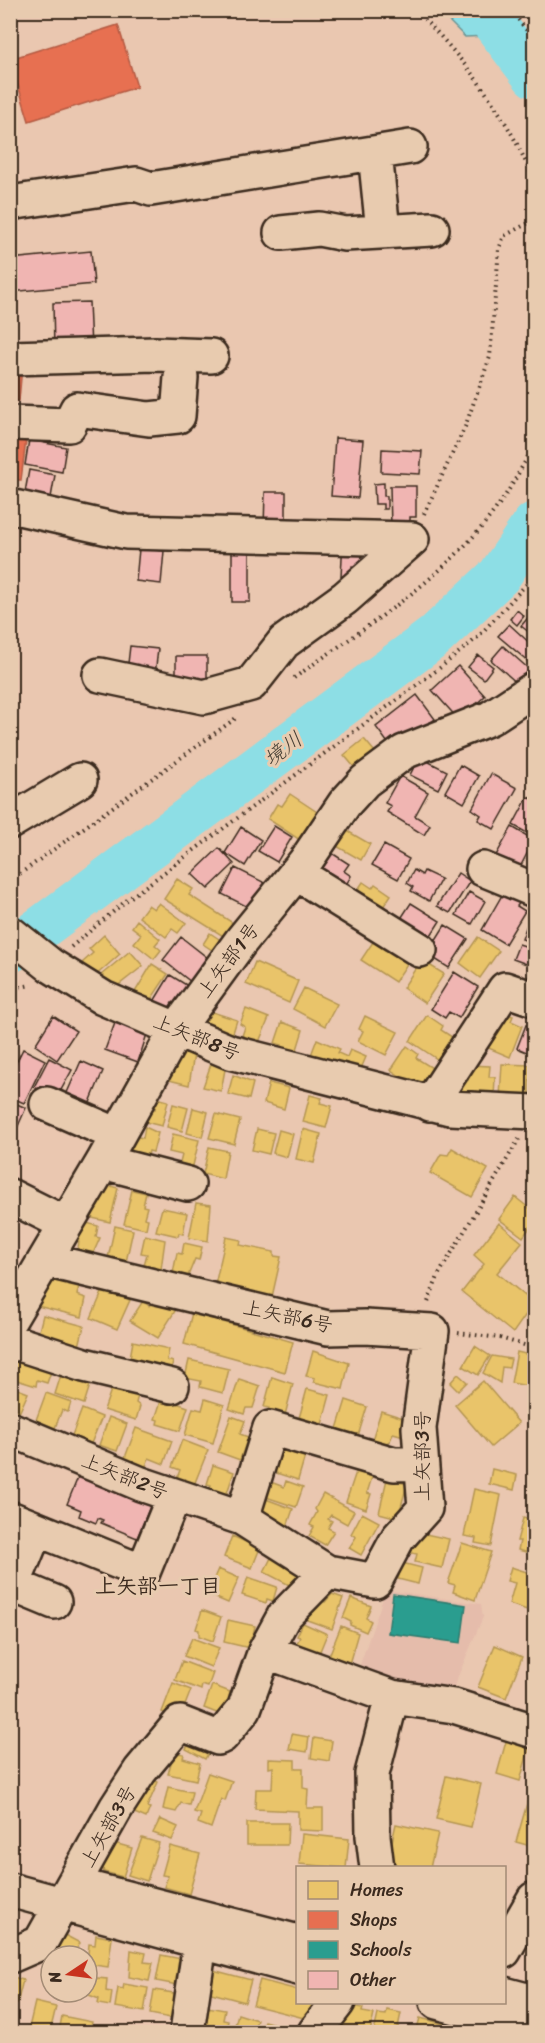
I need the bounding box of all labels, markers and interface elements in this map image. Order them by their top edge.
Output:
water label: 境川 [255,721,311,777]
street label: 上矢部1号 [188,914,269,1006]
street label: 上矢部8号 [148,1004,246,1071]
street label: 上矢部6号 [240,1290,336,1343]
street label: 上矢部3号 [405,1411,440,1501]
street label: 上矢部2号 [76,1443,174,1510]
district label: 上矢部一丁目 [95,1567,221,1605]
street label: 上矢部3号 [71,1778,146,1874]
legend [296,1866,506,2004]
text: Homes [350,1874,404,1906]
text: Shops [350,1904,397,1936]
text: Schools [350,1934,412,1966]
north arrow [39,1944,99,2004]
text: Other [350,1964,397,1996]
text: N [39,1968,70,1987]

